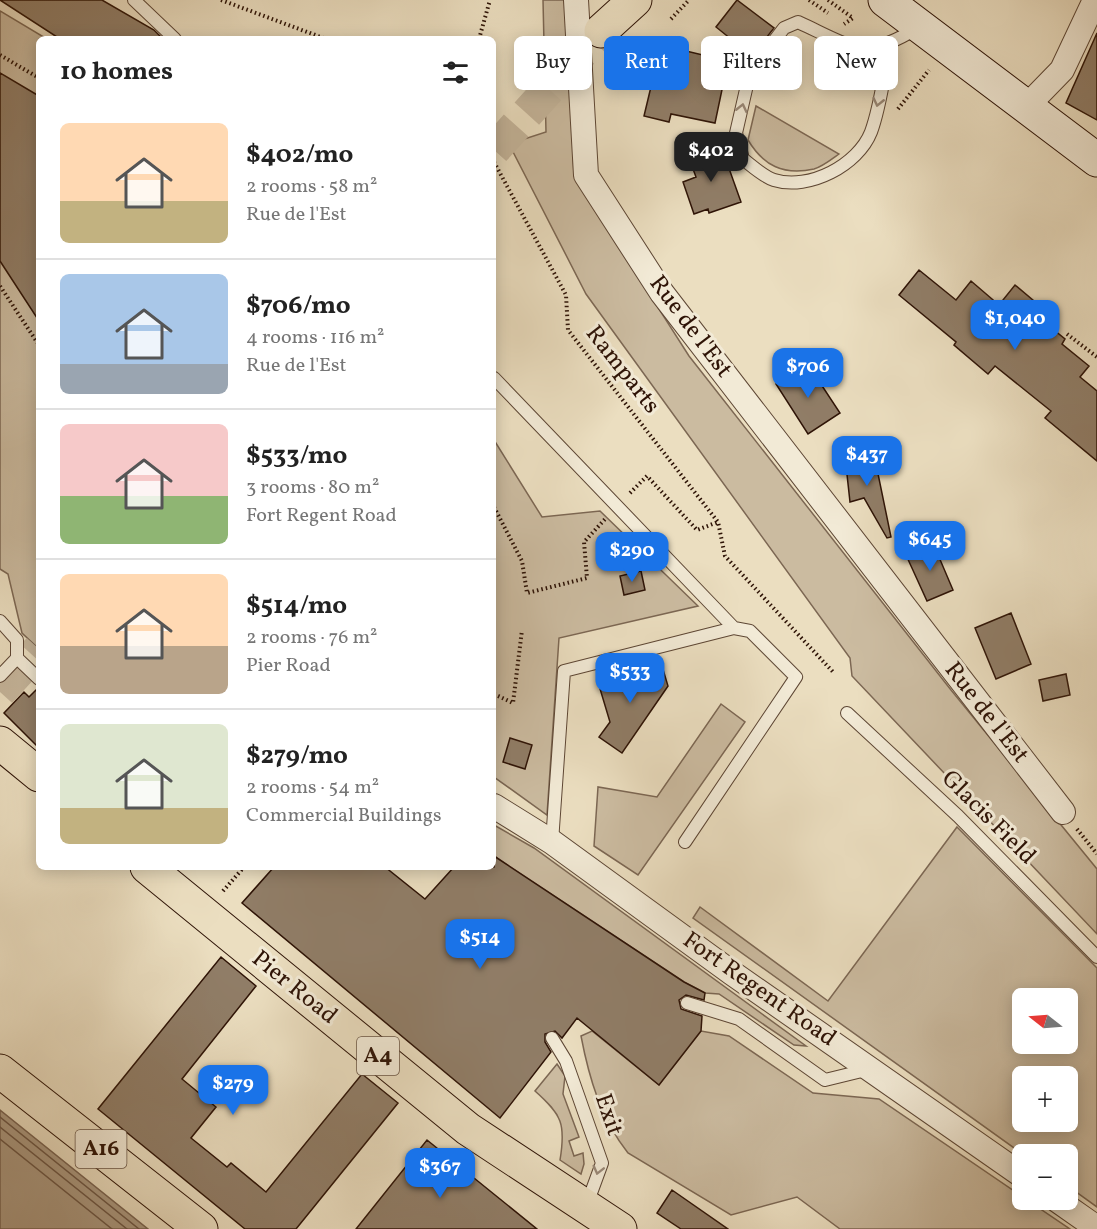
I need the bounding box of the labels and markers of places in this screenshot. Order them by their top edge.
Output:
pin: $402 [675,132,747,183]
pin: $1,040 [966,300,1064,351]
pin: $706 [772,348,844,399]
pin: $437 [831,436,903,487]
pin: $645 [894,521,966,572]
pin: $290 [596,532,668,583]
pin: $533 [594,653,666,704]
pin: $514 [444,919,516,970]
pin: $279 [197,1065,269,1116]
pin: $367 [404,1148,476,1199]

